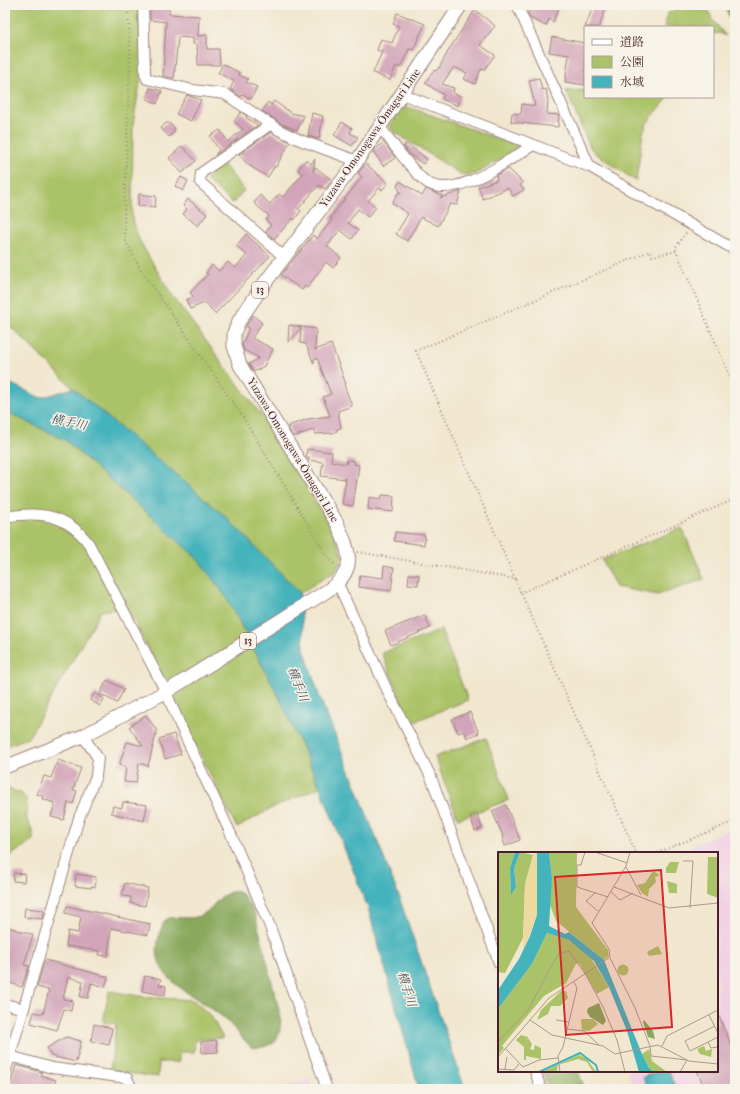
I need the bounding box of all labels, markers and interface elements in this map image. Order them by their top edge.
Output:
legend [584,26,714,98]
text: 道路 [620,35,644,49]
text: 公園 [620,55,644,69]
street label: Yuzawa-Omonogawa-Ōmagari Line [316,66,423,211]
text: 水域 [620,75,644,89]
road number: 13 [252,282,268,298]
street label: Yuzawa-Omonogawa-Ōmagari Line [244,374,342,525]
water label: 横手川 [50,411,90,433]
road number: 13 [240,633,256,649]
water label: 横手川 [285,665,312,705]
inset map [498,852,718,1072]
water label: 横手川 [395,970,420,1010]

